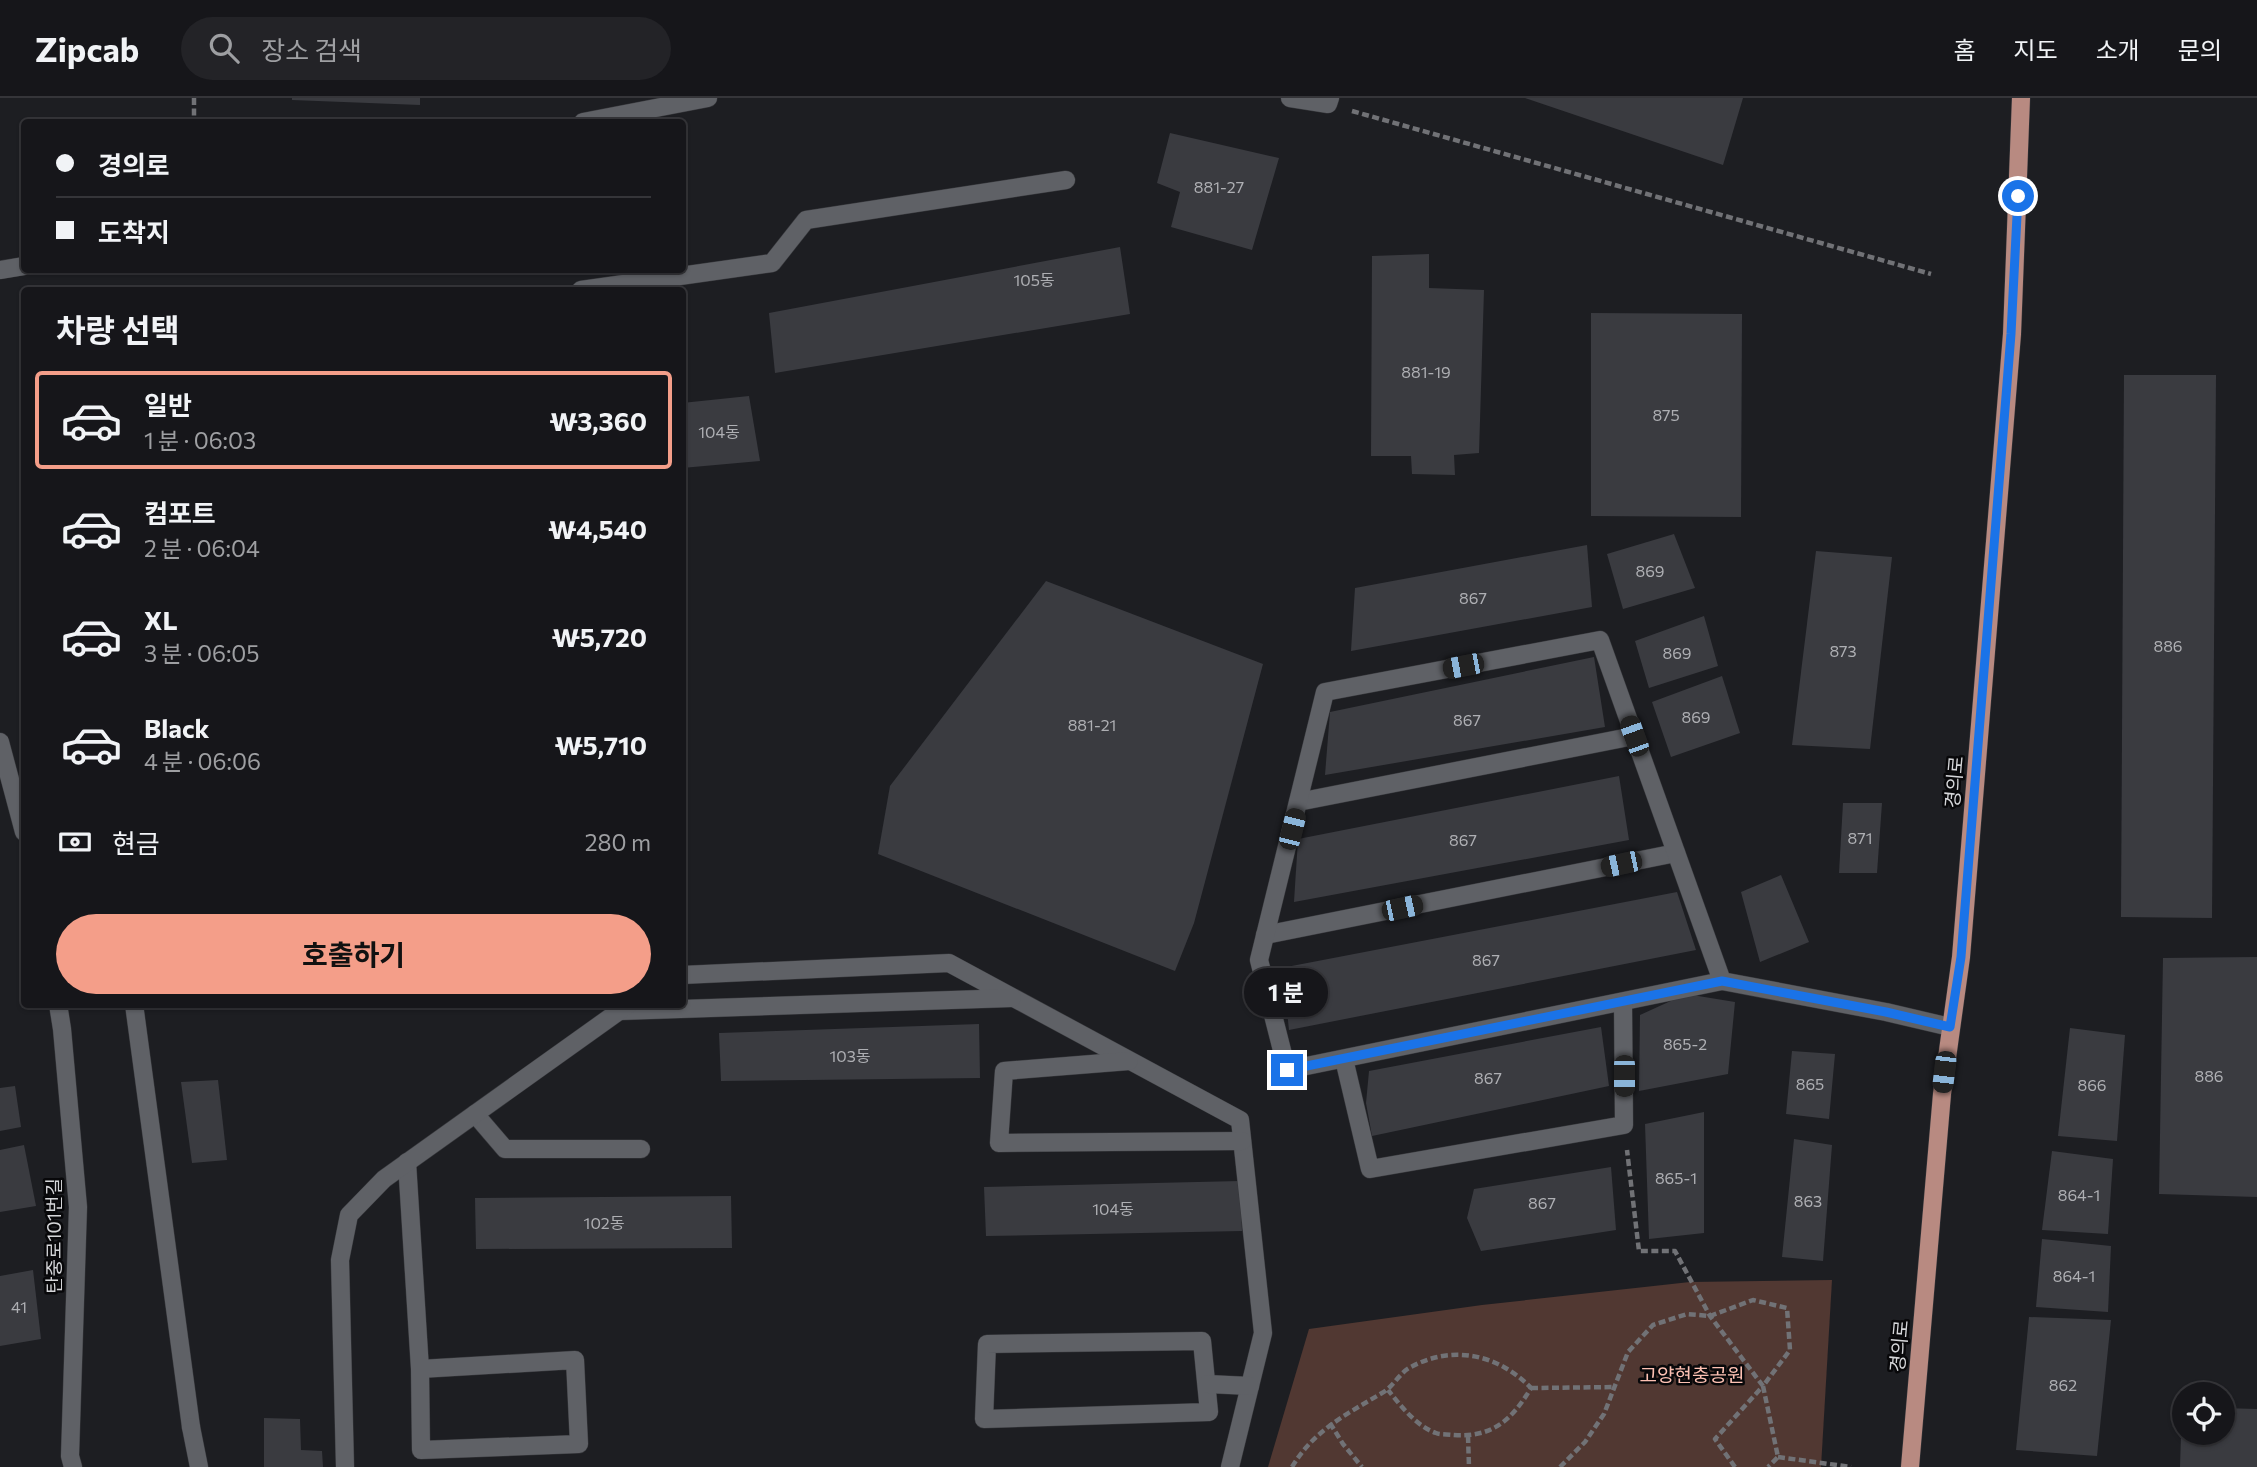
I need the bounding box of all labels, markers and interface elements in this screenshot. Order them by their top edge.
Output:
search box [181,17,671,80]
text: Zipcab [35,28,139,69]
icon: search [205,29,243,67]
text: 장소 검색 [261,34,362,65]
text: 홈 [1953,35,1975,64]
text: 지도 [2013,35,2058,64]
text: 소개 [2096,35,2140,64]
text: 문의 [2178,35,2222,64]
text: 경의로 [98,149,170,180]
house number: 881-27 [1194,177,1244,196]
route start [2002,180,2034,212]
text: 도착지 [98,216,170,247]
house number: 105동 [1013,270,1055,289]
text: 차량 선택 [56,309,180,349]
house number: 881-19 [1401,362,1451,381]
icon: car [60,389,123,452]
text: 일반 [144,389,192,420]
text: ₩3,360 [549,405,647,436]
house number: 875 [1652,405,1680,424]
house number: 104동 [698,422,740,441]
text: 1 분 · 06:03 [144,426,256,454]
icon: car [60,497,123,560]
text: 컴포트 [144,497,216,528]
text: ₩4,540 [548,513,647,544]
text: 2 분 · 06:04 [144,534,260,562]
house number: 869 [1636,561,1664,580]
house number: 867 [1459,588,1487,607]
text: XL [144,604,178,635]
icon: car [60,605,123,668]
text: ₩5,720 [552,621,647,652]
house number: 886 [2153,636,2183,655]
text: 3 분 · 06:05 [144,639,260,667]
house number: 873 [1829,641,1857,660]
house number: 869 [1663,643,1691,662]
car [1441,652,1486,680]
house number: 869 [1682,707,1710,726]
house number: 867 [1453,710,1481,729]
text: Black [144,712,210,743]
icon: car [60,713,123,776]
car [1617,713,1652,759]
house number: 881-21 [1068,715,1116,734]
text: ₩5,710 [554,729,647,760]
text: 4 분 · 06:06 [144,747,261,775]
street label: 경의로 [1940,755,1967,809]
car [1277,806,1308,852]
icon: cash [56,823,94,861]
text: 현금 [112,827,160,858]
text: 280 m [585,828,651,856]
house number: 871 [1848,828,1872,847]
house number: 867 [1449,830,1477,849]
car [1599,849,1644,879]
car [1380,893,1425,923]
button: 호출하기 [56,914,651,994]
house number: 867 [1472,950,1500,969]
callout: 1 분 [1245,968,1329,1018]
text: 1 분 [1268,978,1304,1006]
house number: 865-2 [1663,1034,1707,1053]
house number: 103동 [829,1046,871,1065]
car [1932,1050,1957,1094]
route end [1271,1054,1303,1086]
car [1614,1055,1635,1097]
house number: 886 [2194,1066,2224,1085]
house number: 867 [1474,1068,1502,1087]
house number: 865 [1796,1074,1824,1093]
house number: 866 [2077,1075,2107,1094]
house number: 865-1 [1655,1168,1697,1187]
street label: 탄중로101번길 [42,1178,65,1294]
house number: 864-1 [2058,1185,2100,1204]
house number: 863 [1794,1191,1822,1210]
house number: 867 [1528,1193,1556,1212]
house number: 104동 [1092,1199,1134,1218]
house number: 102동 [584,1213,625,1232]
house number: 864-1 [2053,1266,2095,1285]
house number: 41 [11,1297,27,1316]
street label: 경의로 [1885,1319,1912,1373]
park label: 고양현충공원 [1640,1363,1744,1386]
house number: 862 [2049,1375,2077,1394]
map controls [2172,1382,2235,1445]
button: locate [2172,1382,2235,1445]

